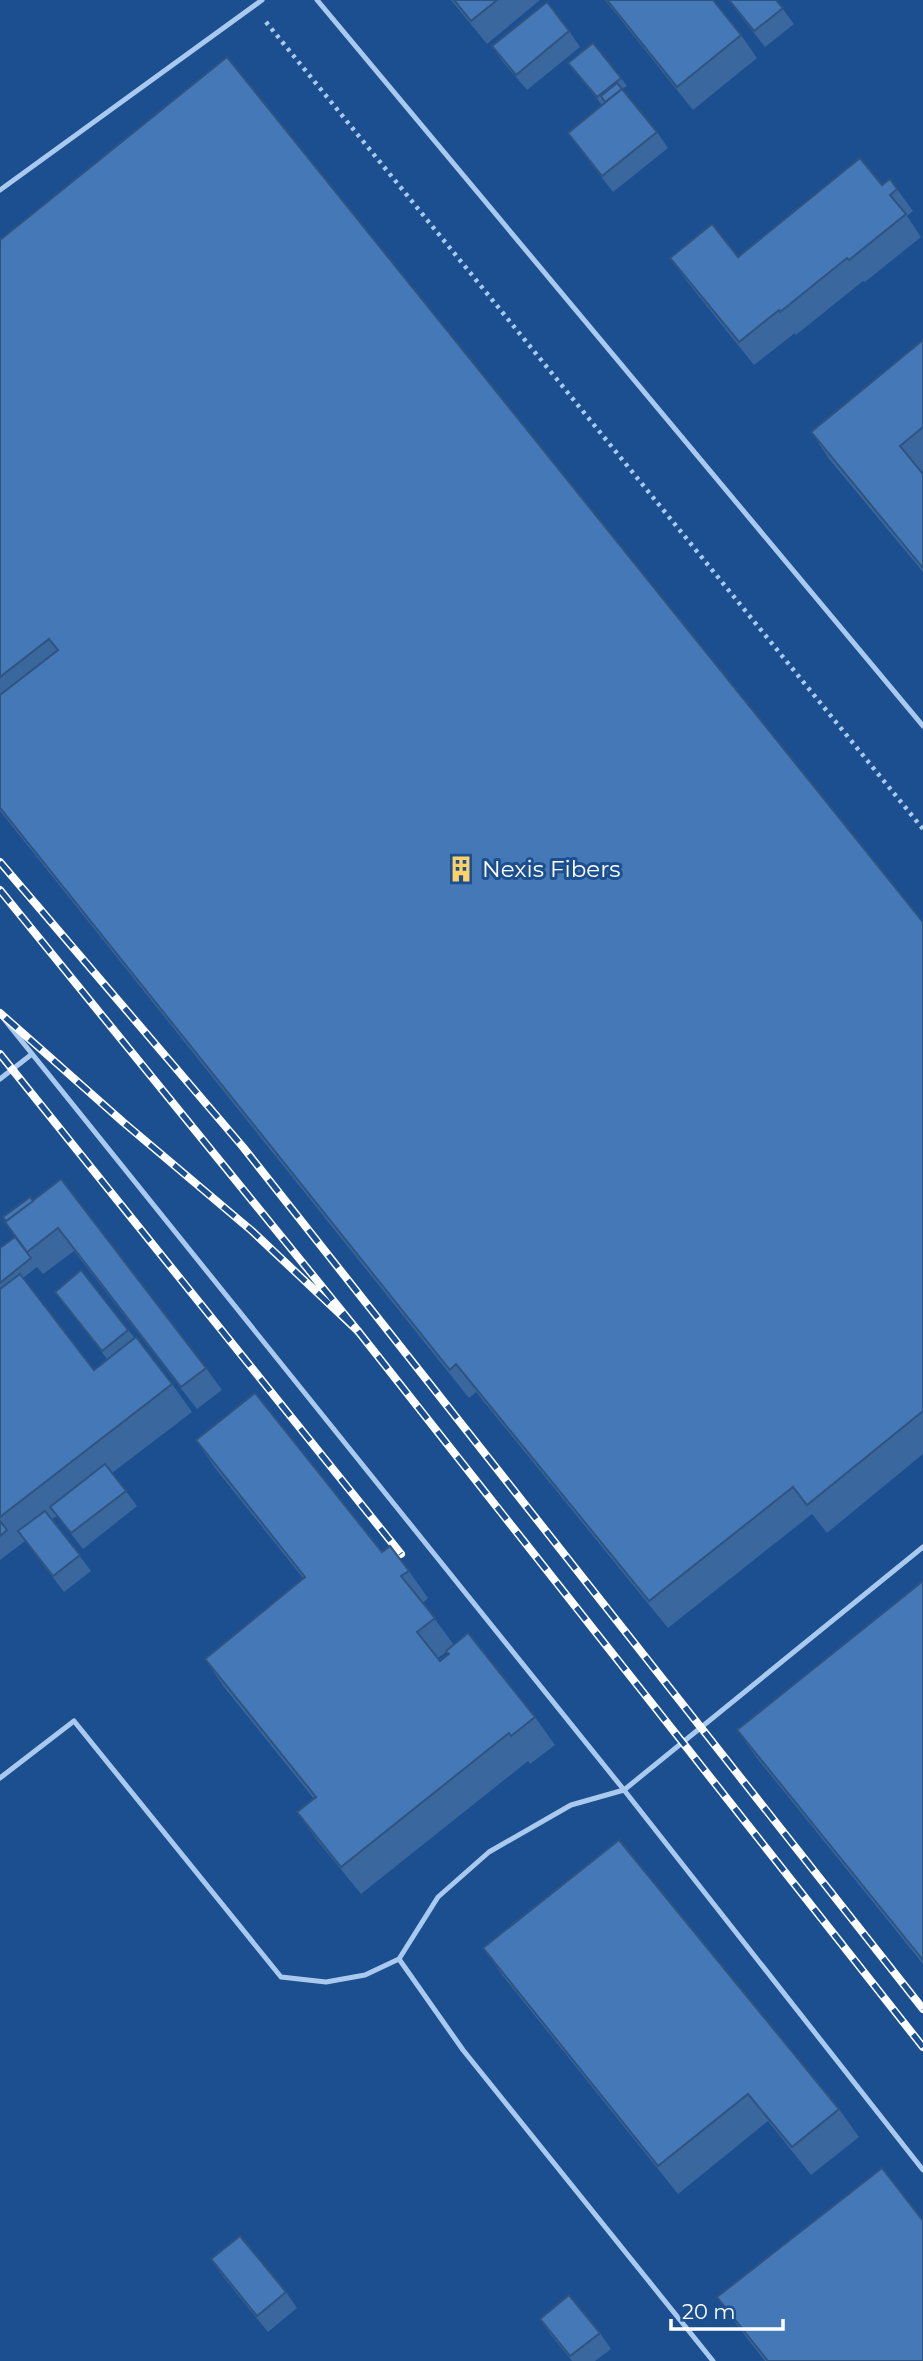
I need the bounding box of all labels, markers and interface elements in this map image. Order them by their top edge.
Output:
building icon: Nexis Fibers [446,854,476,884]
place label: Nexis Fibers [482,855,621,883]
scale bar [671,2288,783,2332]
text: 20 m [682,2299,736,2324]

